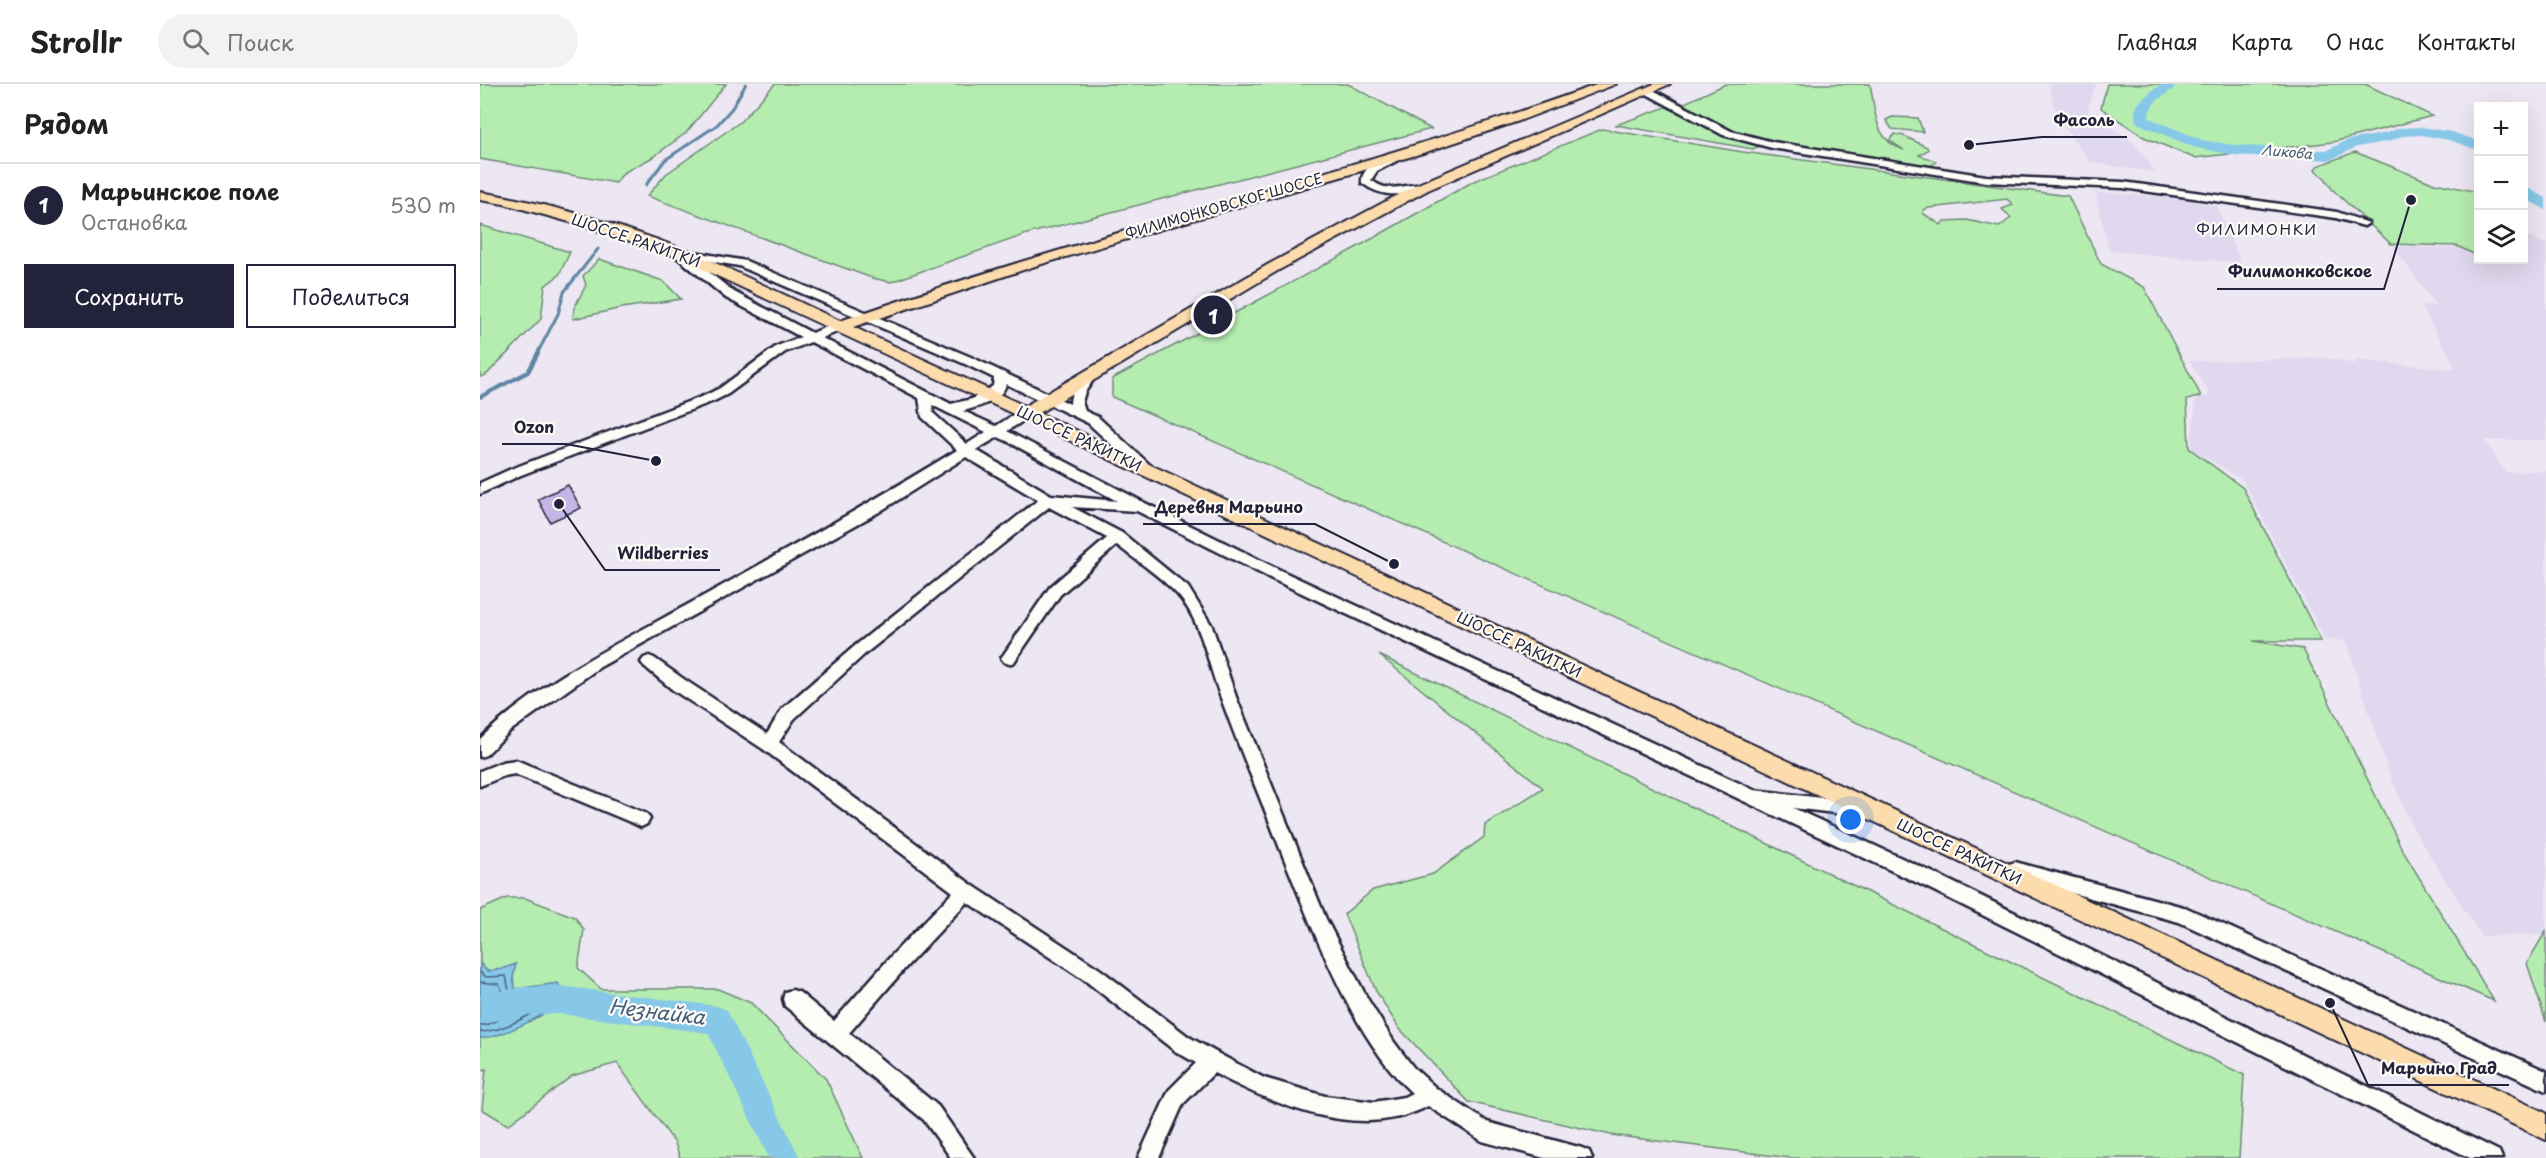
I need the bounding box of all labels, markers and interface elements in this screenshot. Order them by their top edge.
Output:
search box [158,14,578,68]
text: Strollr [30,20,122,63]
icon: search [179,25,212,58]
text: Поиск [227,25,294,58]
text: Главная [2117,25,2198,57]
text: Карта [2231,25,2293,57]
text: О нас [2326,25,2384,57]
text: Контакты [2417,25,2516,57]
map controls [2474,102,2528,264]
button: + [2474,102,2528,156]
callout: Фасоль [2042,103,2127,137]
text: Рядом [24,104,109,143]
text: Фасоль [2053,107,2115,131]
water label: Ликова [2261,139,2314,164]
button: − [2474,156,2528,210]
street label: ФИЛИМОНКОВСКОЕ ШОССЕ [1123,167,1325,244]
text: Марьинское поле [81,174,279,207]
text: 1 [39,190,48,220]
text: 530 m [390,190,456,220]
text: Остановка [81,207,187,237]
street label: ШОССЕ РАКИТКИ [569,207,704,273]
button: layers [2474,210,2528,264]
district label: ФИЛИМОНКИ [2197,217,2317,240]
callout: Филимонковское [2217,255,2384,289]
text: Филимонковское [2228,258,2372,282]
button: Сохранить [24,264,234,328]
button: Поделиться [246,264,456,328]
pin: 1 [1194,292,1232,338]
street label: ШОССЕ РАКИТКИ [1013,399,1146,477]
callout: Ozon [502,410,566,444]
text: Ozon [514,414,554,438]
callout: Деревня Марьино [1143,490,1315,524]
text: Деревня Марьино [1154,494,1303,518]
callout: Wildberries [605,536,720,570]
text: Wildberries [617,540,709,564]
street label: ШОССЕ РАКИТКИ [1453,605,1586,683]
your location [1836,805,1865,834]
street label: ШОССЕ РАКИТКИ [1893,812,2026,890]
water label: Незнайка [608,990,707,1032]
callout: Марьино Град [2368,1051,2509,1085]
text: Марьино Град [2381,1055,2497,1079]

